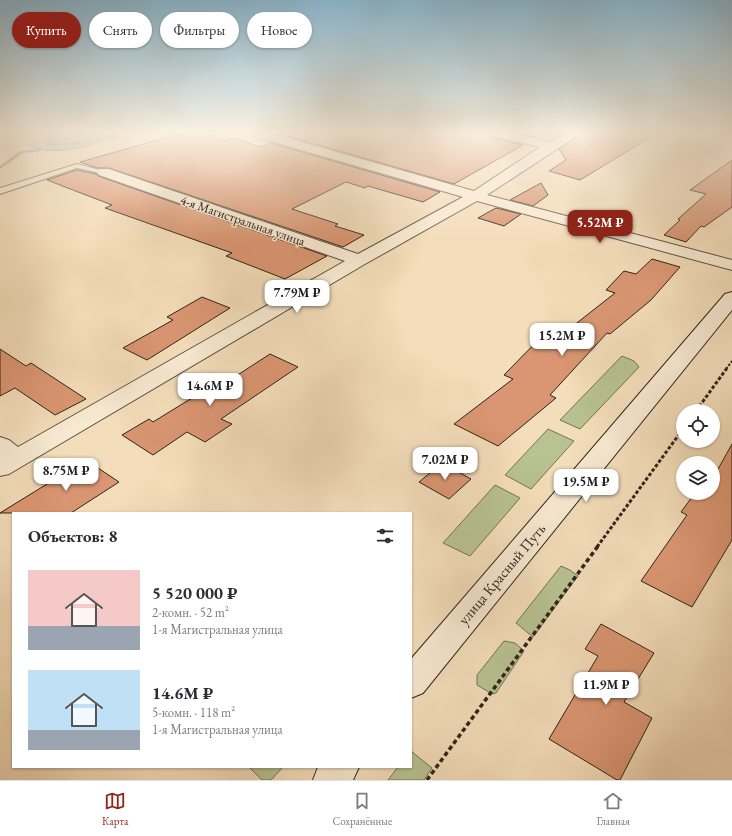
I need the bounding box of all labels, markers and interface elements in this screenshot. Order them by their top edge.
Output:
chip: Купить [12,12,81,48]
chip: Снять [89,12,152,48]
chip: Фильтры [160,12,239,48]
chip: Новое [247,12,312,48]
street label: 4-я Магистральная улица [178,191,308,250]
pin: 5.52M ₽ [563,210,637,244]
text: 5.52M ₽ [577,214,623,231]
pin: 7.79M ₽ [260,280,334,314]
text: 7.79M ₽ [274,284,320,301]
pin: 15.2M ₽ [525,323,599,357]
text: 15.2M ₽ [539,327,585,344]
pin: 14.6M ₽ [173,373,247,407]
text: 14.6M ₽ [187,377,233,394]
map controls [676,404,720,500]
button: locate [676,404,720,448]
pin: 7.02M ₽ [408,447,482,481]
text: 7.02M ₽ [422,451,468,468]
button: layers [676,456,720,500]
pin: 8.75M ₽ [29,458,103,492]
text: 8.75M ₽ [43,462,89,479]
pin: 19.5M ₽ [549,469,623,503]
text: 19.5M ₽ [563,473,609,490]
street label: улица Красный Путь [454,519,550,628]
text: Объектов: 8 [28,525,118,547]
icon: filters [374,525,396,547]
text: 5 520 000 ₽ [152,582,238,604]
icon: home [60,586,108,634]
text: 2-комн. · 52 m² [152,604,229,621]
text: 1-я Магистральная улица [152,621,283,638]
pin: 11.9M ₽ [569,672,643,706]
text: 11.9M ₽ [583,676,629,693]
text: 14.6M ₽ [152,682,213,704]
icon: home [60,686,108,734]
text: 5-комн. · 118 m² [152,704,235,721]
text: 1-я Магистральная улица [152,721,283,738]
tab: Карта [102,790,128,828]
tab: Сохранённые [332,790,392,828]
tab: Главная [596,790,630,828]

